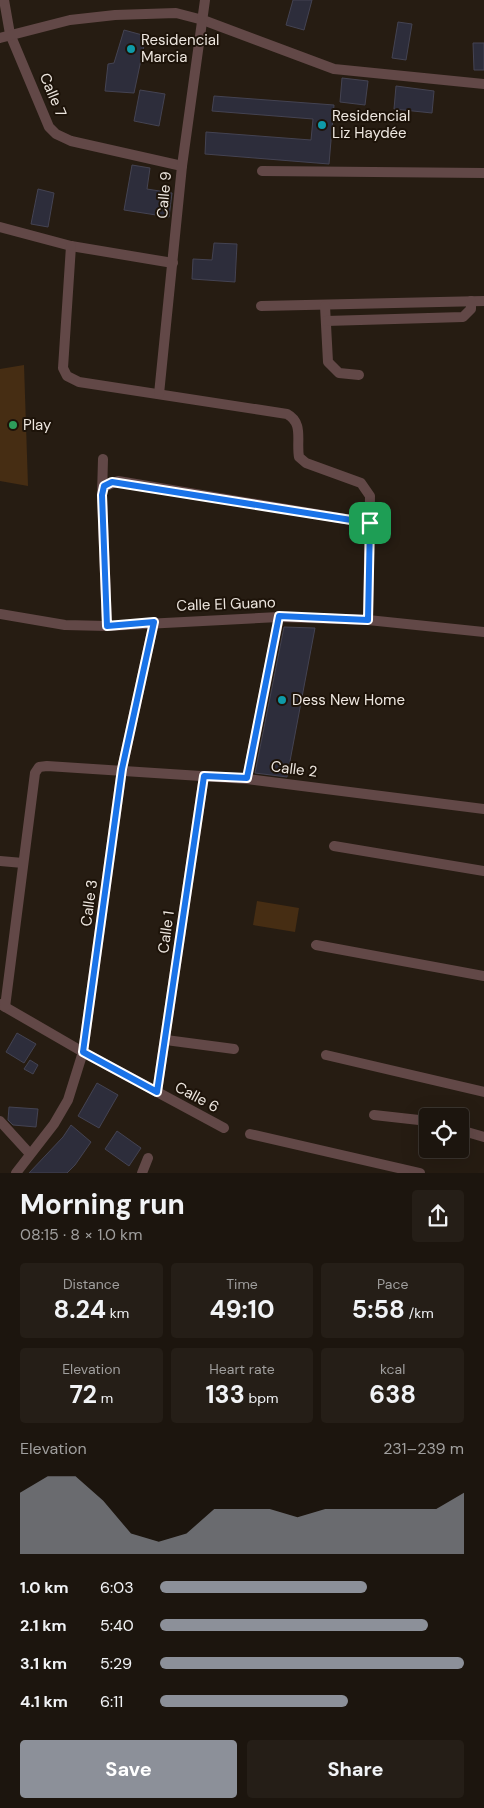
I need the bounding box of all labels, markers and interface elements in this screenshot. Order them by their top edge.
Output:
place label: Residencial Marcia [141,30,219,67]
marker: Residencial Marcia [125,43,137,55]
street label: Calle 7 [35,70,71,120]
place label: Residencial Liz Haydée [332,106,410,143]
marker: Residencial Liz Haydée [316,119,328,131]
street label: Calle 9 [152,170,176,220]
place label: Play [23,415,52,435]
marker: Play [7,419,19,431]
pin [349,502,391,544]
icon: arrive [356,509,384,537]
street label: Calle El Guano [176,592,276,616]
place label: Dess New Home [292,690,405,710]
marker: Dess New Home [276,694,288,706]
street label: Calle 2 [270,756,318,782]
street label: Calle 3 [76,878,102,928]
street label: Calle 1 [153,909,179,955]
street label: Calle 6 [171,1077,223,1117]
map controls [419,1108,469,1158]
button: locate [419,1108,469,1158]
text: Morning run [20,1186,185,1223]
button: share [412,1190,464,1242]
text: 08:15 · 8 × 1.0 km [20,1224,142,1245]
text: Distance [63,1275,120,1293]
text: Time [226,1275,258,1293]
text: Pace [377,1275,408,1293]
text: 8.24 [53,1293,106,1326]
text: 49:10 [209,1293,275,1326]
text: 5:58 [352,1293,405,1326]
text: km [106,1304,129,1322]
text: /km [405,1304,434,1322]
text: Elevation [62,1360,121,1378]
text: Heart rate [209,1360,275,1378]
text: kcal [380,1360,405,1378]
text: 72 [69,1378,97,1411]
text: 133 [205,1378,245,1411]
text: 638 [369,1378,416,1411]
text: m [97,1389,113,1407]
text: bpm [245,1389,278,1407]
text: Elevation [20,1438,87,1459]
text: 231–239 m [383,1438,464,1459]
text: 1.0 km [20,1577,69,1598]
text: 6:03 [100,1577,134,1598]
text: 2.1 km [20,1615,67,1636]
text: 5:40 [100,1615,134,1636]
text: 3.1 km [20,1653,67,1674]
text: 5:29 [100,1653,132,1674]
text: 4.1 km [20,1691,68,1712]
text: 6:11 [100,1691,123,1712]
button: Save [20,1740,237,1798]
button: Share [247,1740,464,1798]

